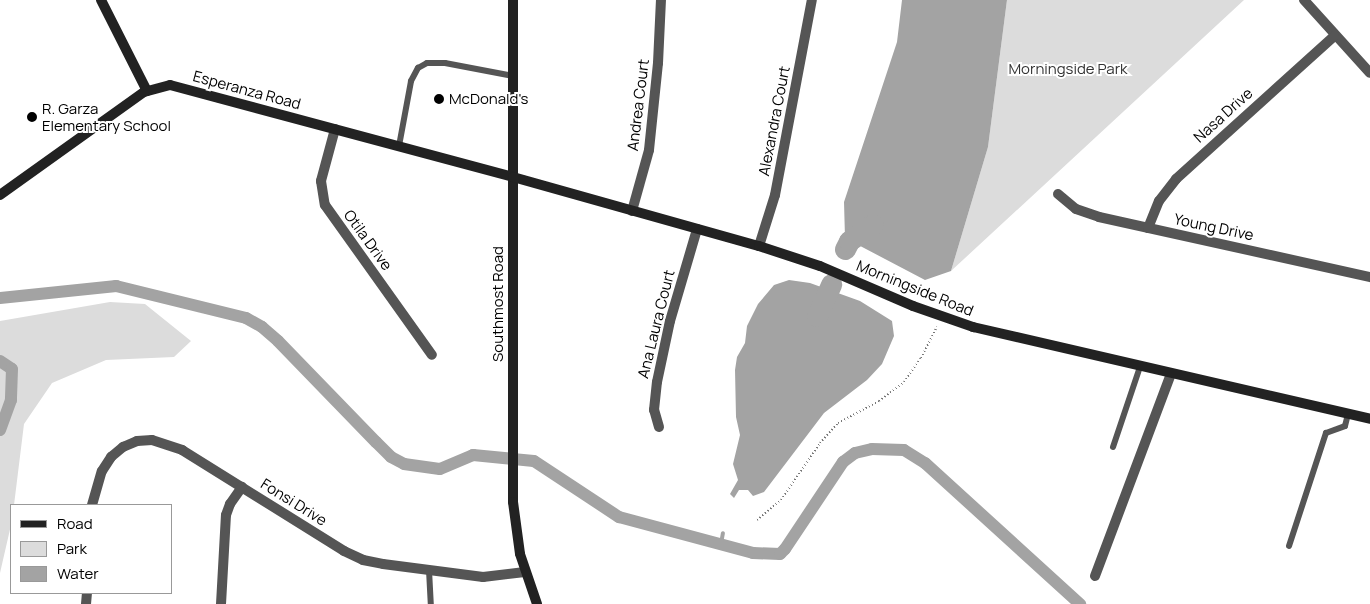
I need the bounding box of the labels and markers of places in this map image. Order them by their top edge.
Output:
place label: McDonald's [449,90,528,108]
marker: McDonald's [433,93,445,105]
place label: R. Garza Elementary School [42,99,171,134]
marker: R. Garza Elementary School [26,111,38,123]

